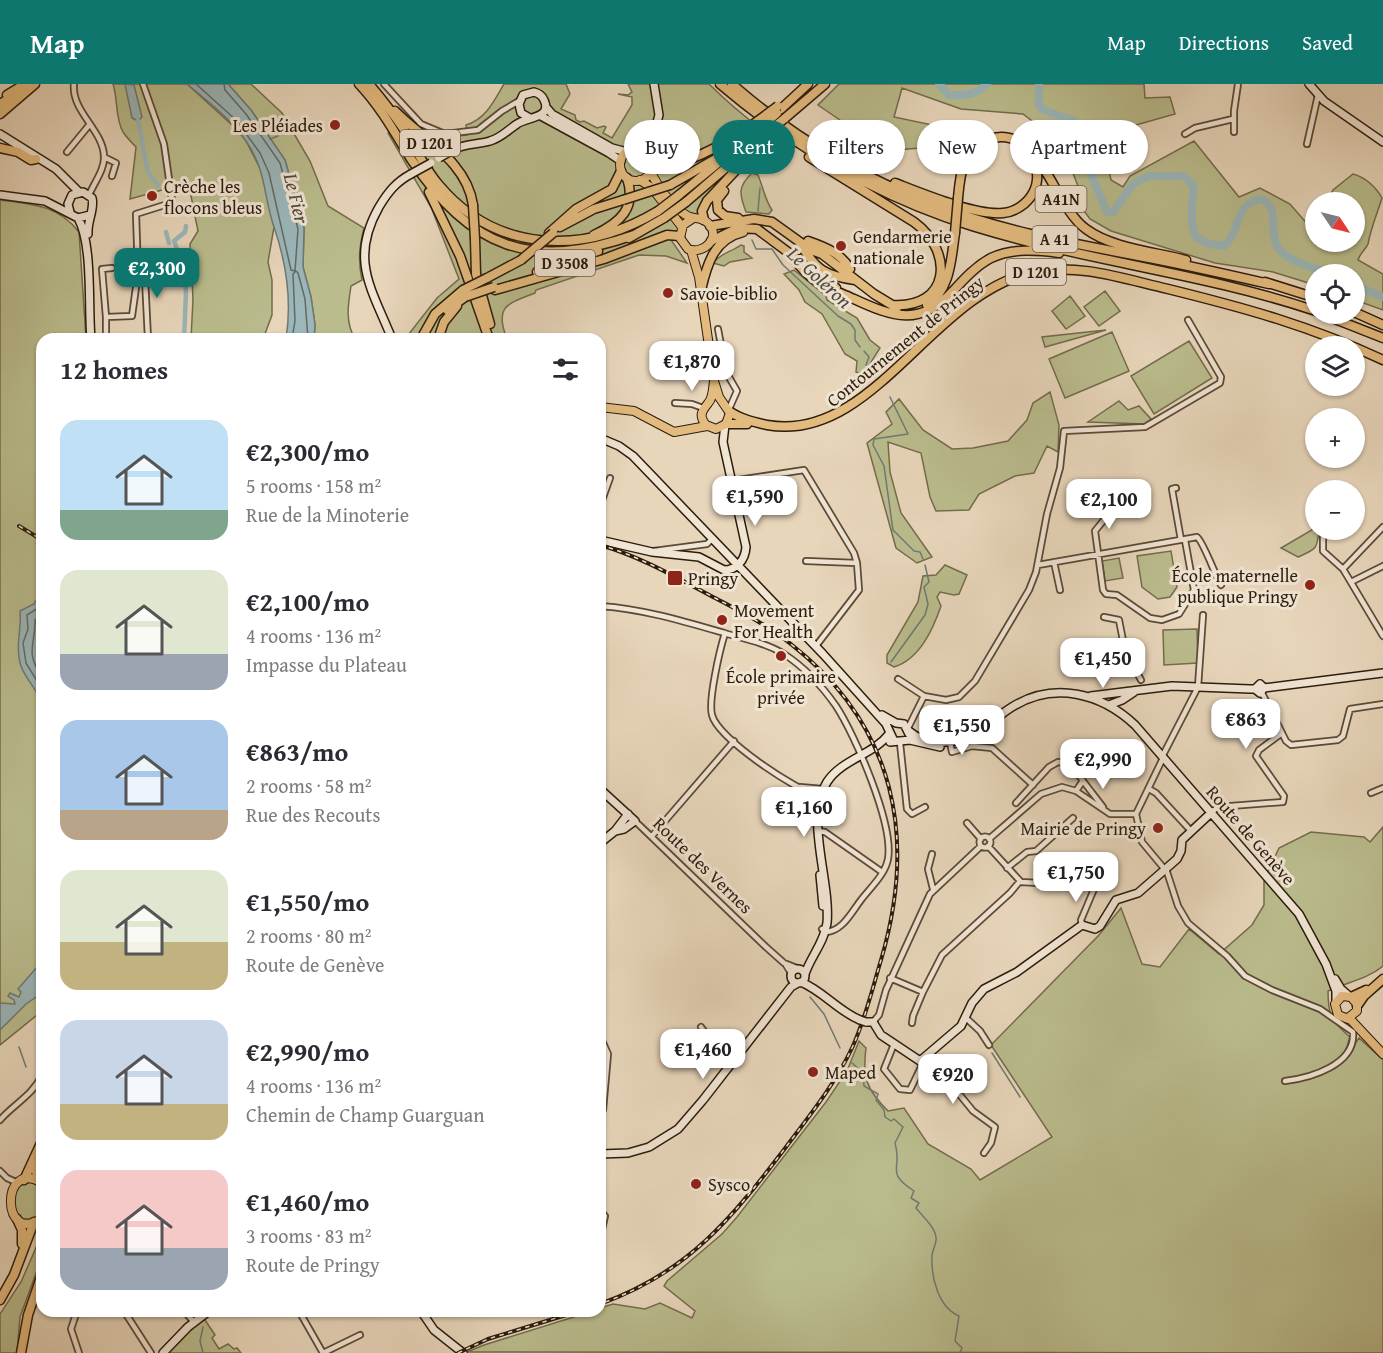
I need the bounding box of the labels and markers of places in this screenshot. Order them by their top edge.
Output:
place label: Les Pléiades [233,112,323,139]
marker: Les Pléiades [328,118,342,132]
place label: Crèche les flocons bleus [164,173,262,221]
marker: Crèche les flocons bleus [145,189,159,203]
place label: Gendarmerie nationale [853,223,952,271]
marker: Gendarmerie nationale [834,239,848,253]
pin: €2,300 [108,248,206,299]
place label: Savoie-biblio [680,280,777,307]
marker: Savoie-biblio [661,286,675,300]
pin: €1,870 [643,341,741,392]
pin: €1,590 [706,476,804,527]
pin: €2,100 [1060,479,1158,530]
place label: École maternelle publique Pringy [1172,562,1298,610]
place label: Pringy [688,565,738,592]
marker: Pringy [666,569,684,587]
marker: École maternelle publique Pringy [1303,578,1317,592]
place label: Movement For Health [734,597,815,645]
marker: Movement For Health [715,613,729,627]
pin: €1,450 [1054,638,1152,689]
marker: École primaire privée [774,649,788,663]
place label: École primaire privée [726,663,836,711]
pin: €863 [1210,699,1282,750]
pin: €1,550 [913,705,1011,756]
pin: €2,990 [1054,739,1152,790]
pin: €1,160 [755,787,853,838]
place label: Mairie de Pringy [1021,815,1146,842]
marker: Mairie de Pringy [1151,821,1165,835]
pin: €1,750 [1027,852,1125,903]
pin: €1,460 [654,1029,752,1080]
pin: €920 [917,1054,989,1105]
place label: Maped [825,1059,876,1086]
marker: Maped [806,1065,820,1079]
place label: Sysco [708,1171,750,1198]
marker: Sysco [689,1177,703,1191]

